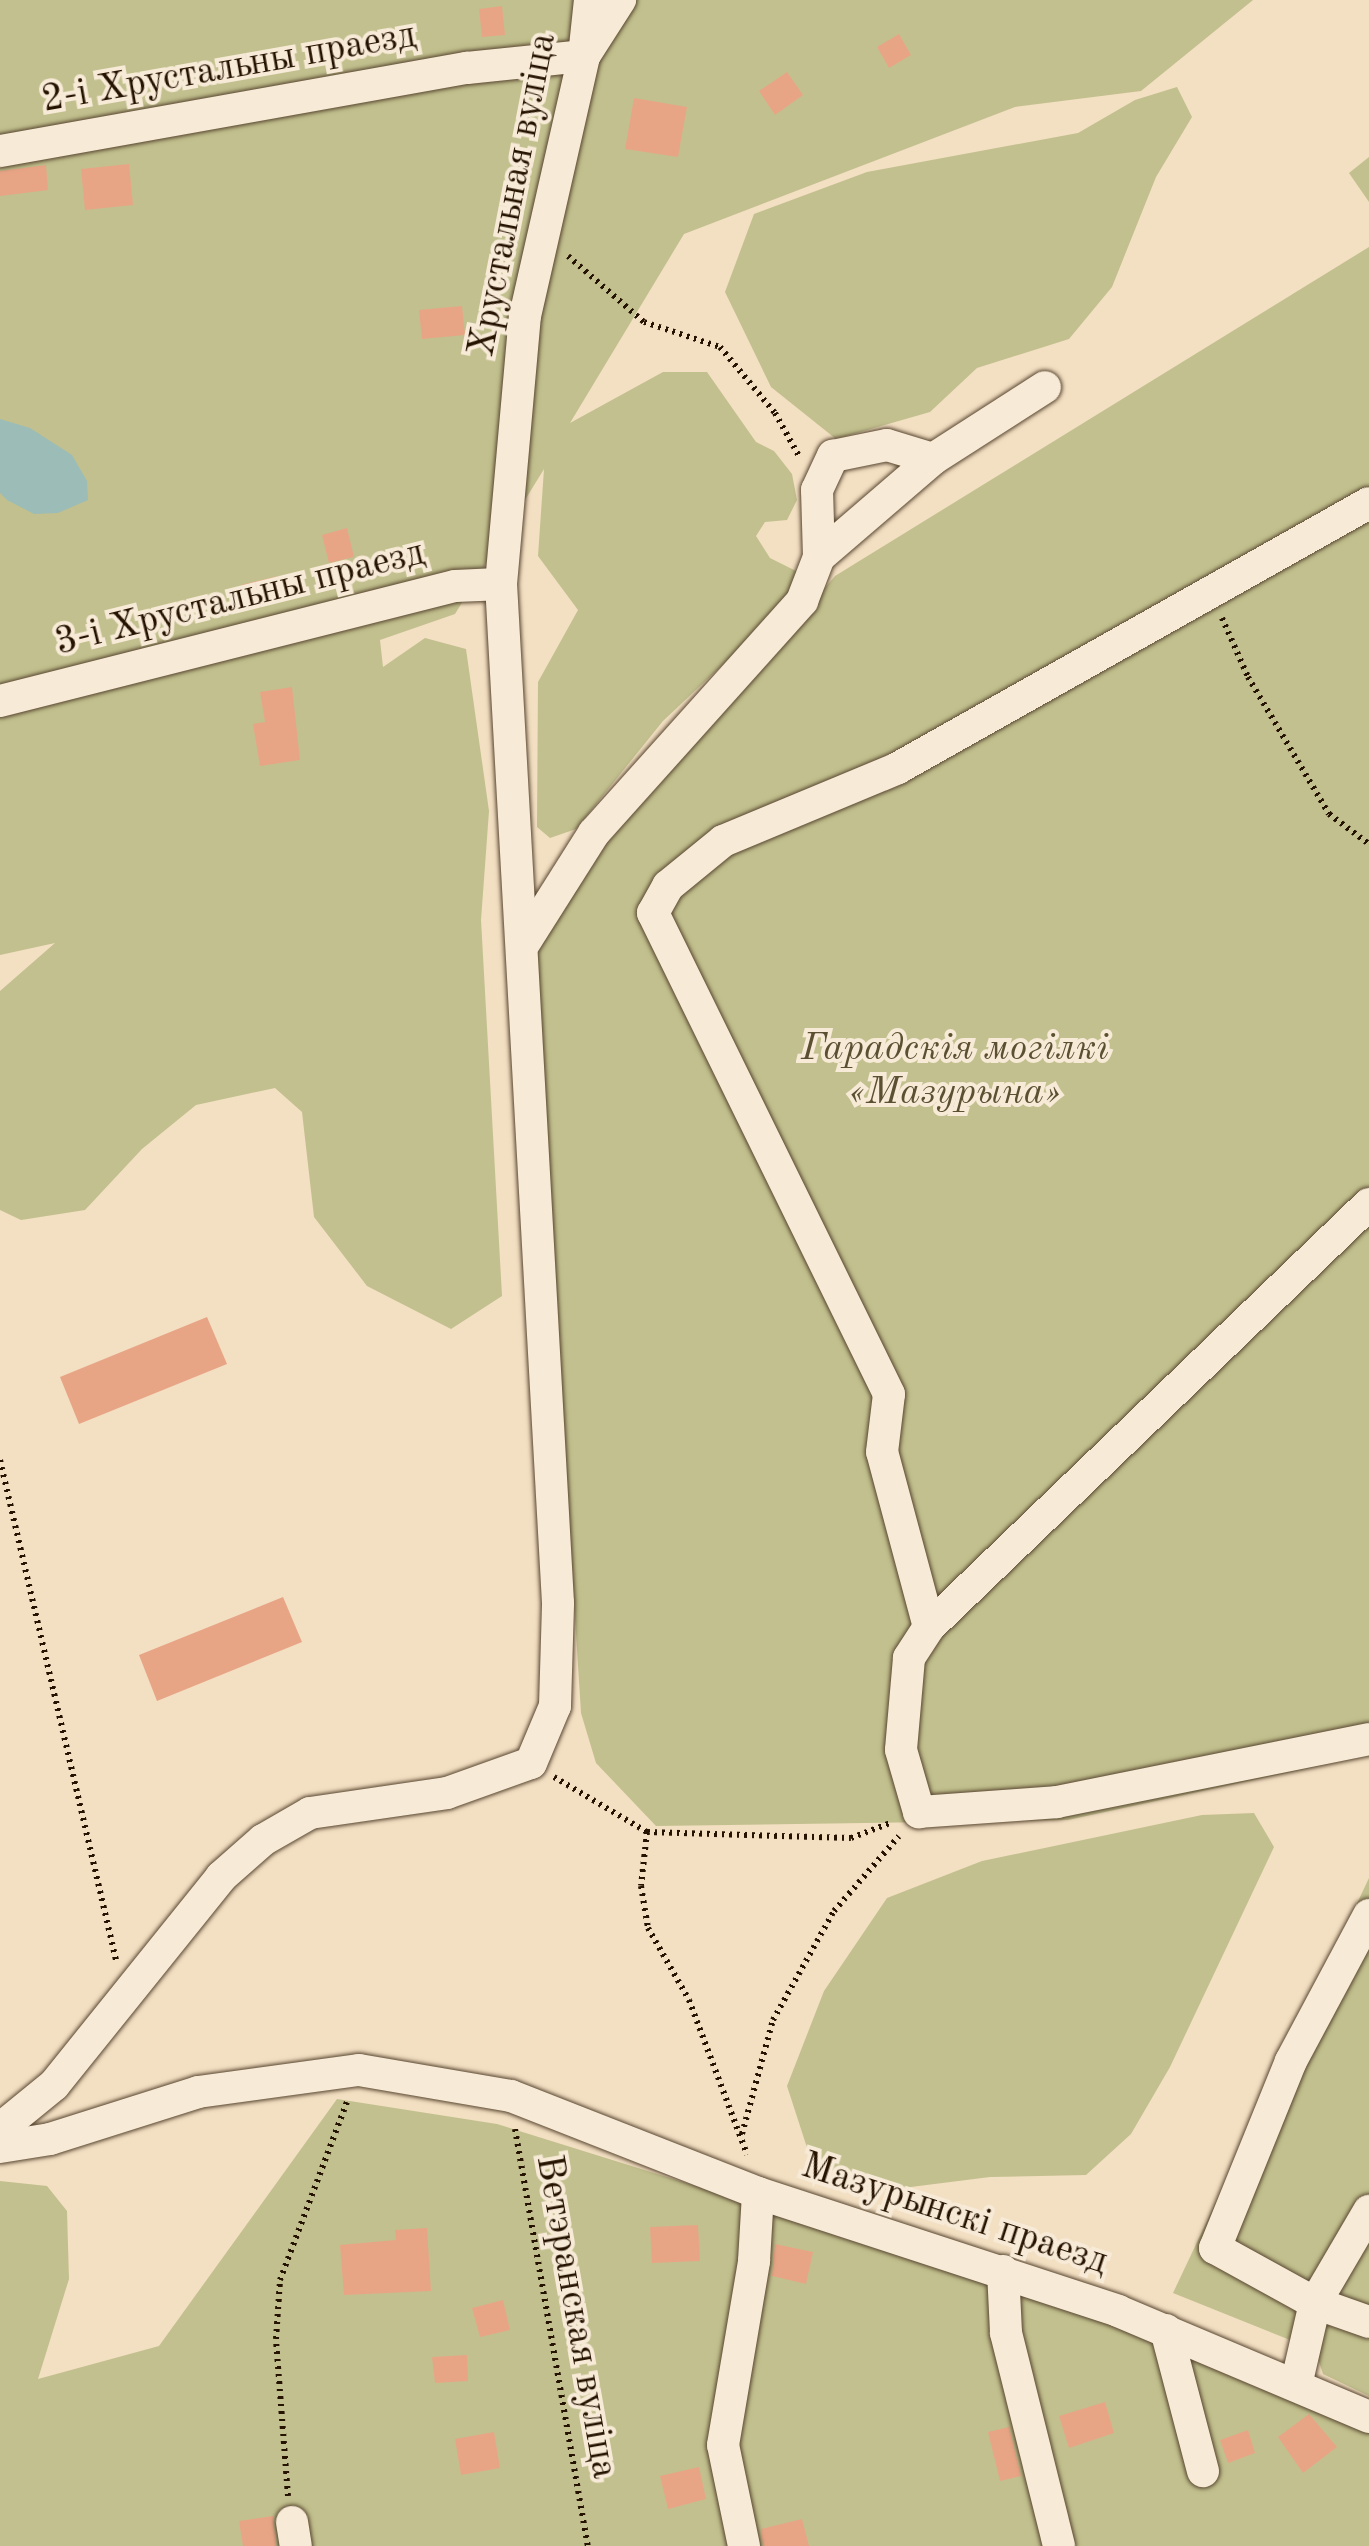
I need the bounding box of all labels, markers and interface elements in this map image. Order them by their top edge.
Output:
street label: 2-і Хрустальны праезд [38,14,420,124]
street label: Хрустальная вуліца [460,29,568,361]
street label: 3-і Хрустальны праезд [51,531,429,667]
park label: Гарадскія могілкі «Мазурына» [801,1027,1109,1116]
street label: Мазурынскі праезд [795,2144,1113,2286]
street label: Ветэранская вуліца [524,2152,626,2482]

